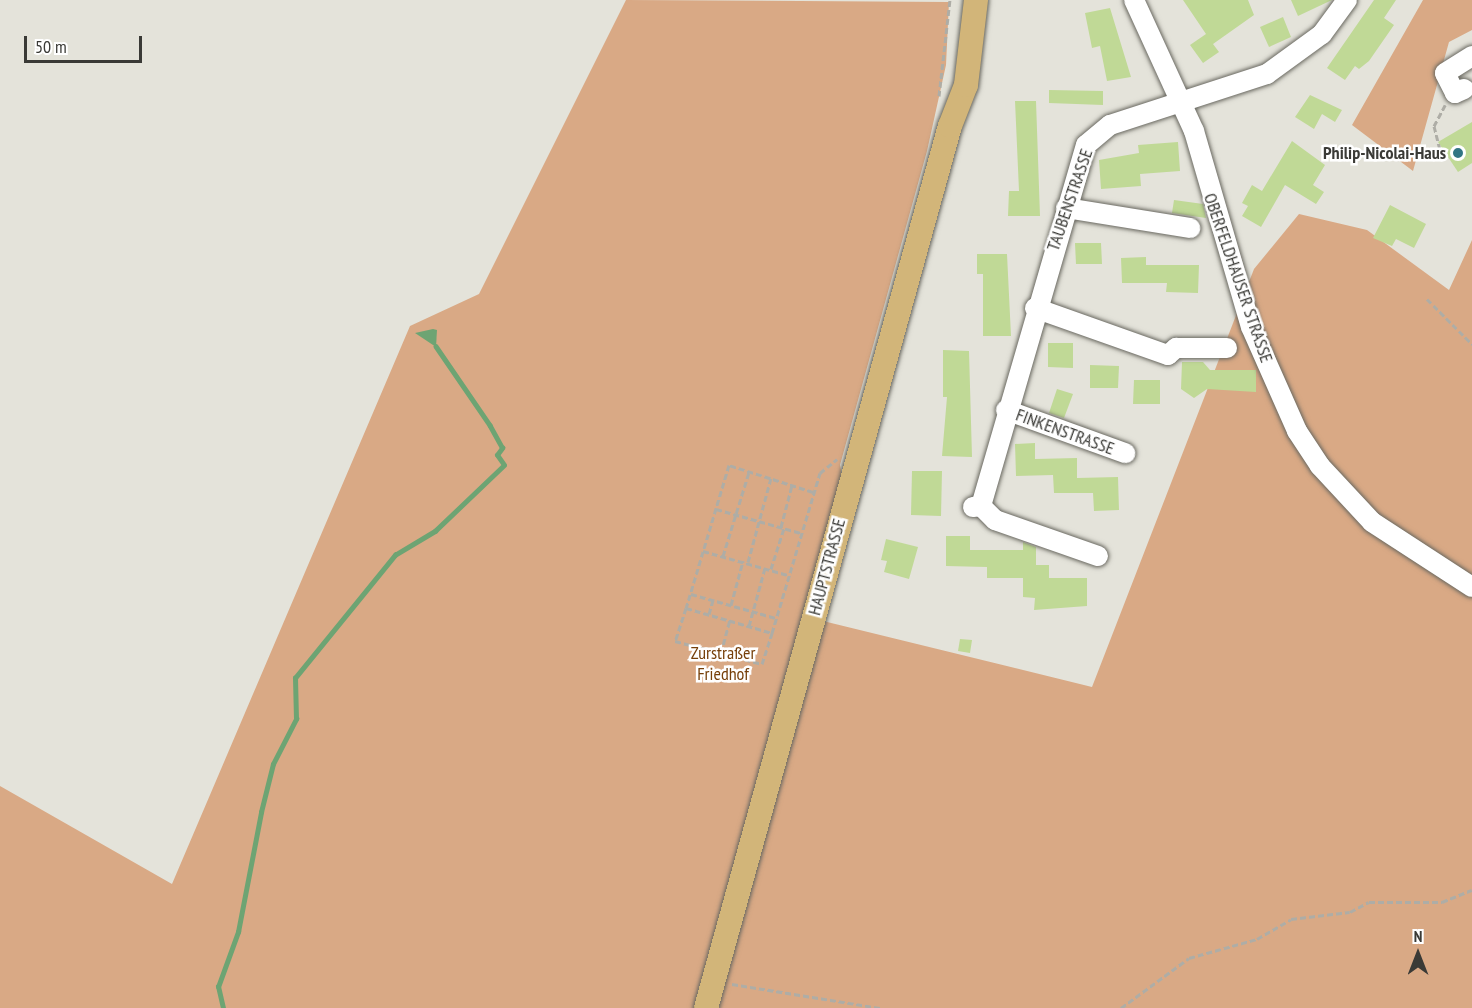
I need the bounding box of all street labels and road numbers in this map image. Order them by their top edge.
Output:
street label: TAUBENSTRASSE [1042,146,1098,254]
street label: OBERFELDHAUSER STRASSE [1199,190,1277,366]
street label: FINKENSTRASSE [1013,404,1117,460]
street label: HAUPTSTRASSE [804,516,850,618]

